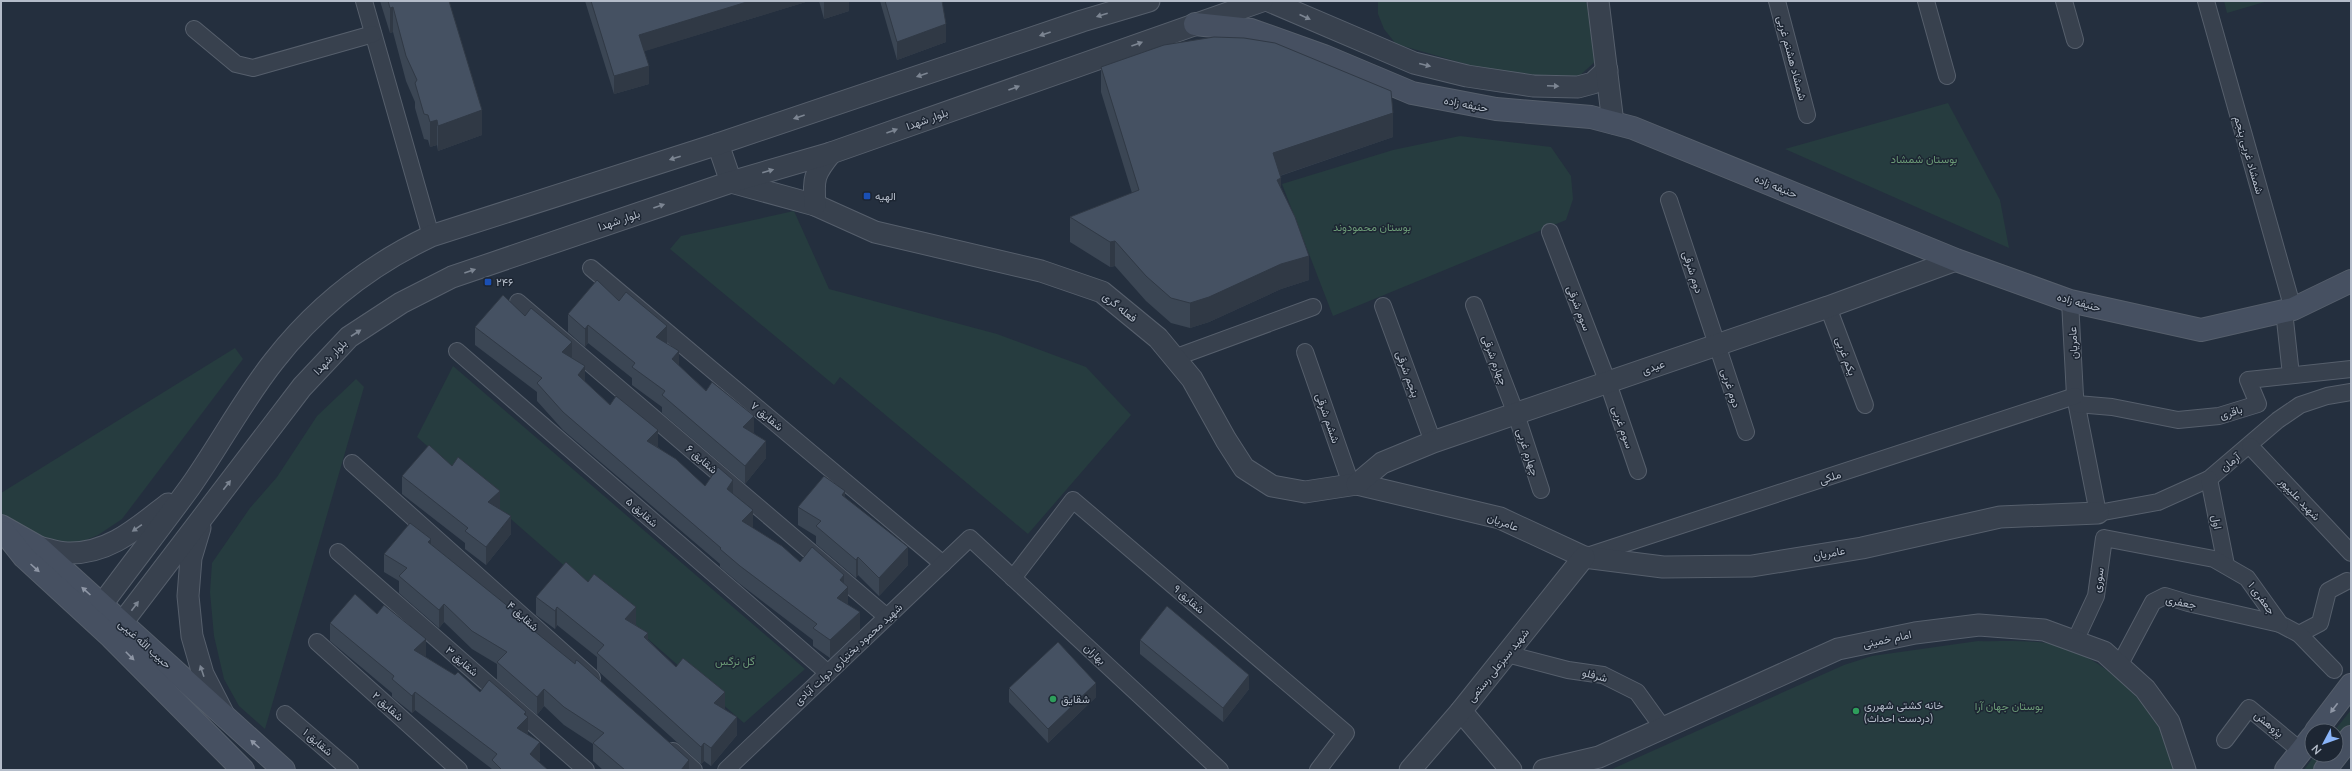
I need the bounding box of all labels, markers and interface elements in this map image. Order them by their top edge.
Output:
one-way arrow [1096,12,1108,18]
one-way arrow [1299,14,1310,20]
street label: شمشاد هشتم غربی [1773,14,1810,102]
one-way arrow [1039,31,1051,37]
one-way arrow [1131,41,1143,47]
one-way arrow [1419,63,1431,69]
one-way arrow [915,73,927,79]
one-way arrow [1547,83,1559,90]
one-way arrow [1009,84,1021,90]
street label: حنیفه زاده [1443,93,1489,115]
street label: بلوار شهدا [904,105,950,133]
one-way arrow [792,114,804,120]
street label: شمشاد غربی پنجم [2230,114,2267,196]
one-way arrow [886,128,898,134]
park label: بوستان شمشاد [1891,152,1957,166]
one-way arrow [669,155,681,161]
one-way arrow [762,168,774,174]
street label: حنیفه زاده [1753,171,1799,201]
place label: الهیه [875,189,896,203]
marker: الهیه [862,191,872,201]
one-way arrow [653,203,665,209]
street label: بلوار شهدا [596,206,642,234]
park label: بوستان محمودوند [1333,220,1411,234]
street label: دوم شرقی [1679,249,1706,295]
one-way arrow [464,268,476,274]
place label: ۲۴۶ [496,275,513,288]
marker: ۲۴۶ [483,277,493,287]
street label: سوم شرقی [1563,283,1594,333]
street label: فعله گری [1100,289,1140,325]
street label: حنیفه زاده [2055,289,2103,315]
street label: عامریان [2065,326,2081,360]
one-way arrow [351,329,361,337]
street label: چهارم شرقی [1478,333,1511,387]
street label: یکم غربی [1832,335,1859,378]
street label: بلوار شهدا [310,336,350,378]
street label: پنجم شرقی [1392,349,1423,400]
street label: عیدی [1640,356,1667,378]
street label: دوم غربی [1717,367,1744,410]
street label: ششم شرقی [1312,391,1343,446]
street label: شقایق ۷ [748,398,786,434]
street label: باقری [2218,402,2244,422]
street label: سوم غربی [1608,404,1637,451]
street label: چهارم غربی [1513,426,1542,478]
street label: شقایق ۶ [683,442,721,477]
street label: آرمان [2217,449,2244,474]
street label: ملکی [1817,467,1843,487]
street label: شهید علیپور [2275,474,2324,524]
one-way arrow [223,479,231,490]
street label: شقایق ۵ [623,494,661,530]
street label: عامریان [1485,510,1521,534]
street label: اول [2209,514,2225,530]
one-way arrow [132,524,143,532]
street label: عامریان [1812,543,1846,563]
one-way arrow [30,563,40,572]
street label: سوری [2089,566,2107,593]
street label: جعفری ۱ [2245,579,2279,617]
street label: شقایق ۹ [1170,582,1208,617]
one-way arrow [80,586,91,595]
street label: جعفری [2164,592,2198,612]
street label: شقایق ۴ [504,598,542,634]
one-way arrow [131,600,139,611]
street label: شهید محمود بختیاری دولت آبادی [791,600,905,708]
street label: حبیب الله غیبی [116,617,174,671]
street label: شهید سبزعلی رستمی [1464,625,1532,705]
street label: امام خمینی [1861,627,1913,652]
street label: بهاران [1081,640,1109,668]
street label: شقایق ۳ [443,643,482,679]
one-way arrow [125,651,135,661]
park label: گل نرگس [715,654,755,668]
one-way arrow [199,664,205,676]
street label: شرفلو [1581,665,1609,685]
street label: شقایق ۲ [369,688,407,724]
place label: شقایق [1061,692,1090,706]
marker: شقایق [1048,694,1058,704]
place label: خانه کشتی شهرری (دردست احداث) [1864,698,1944,725]
park label: بوستان جهان آرا [1975,699,2043,713]
one-way arrow [2330,703,2338,713]
marker: خانه کشتی شهرری (دردست احداث) [1851,706,1861,716]
street label: پژوهش [2251,708,2287,741]
north arrow [2304,723,2344,763]
street label: شقایق ۱ [300,725,336,759]
one-way arrow [250,740,259,749]
text: N [2308,742,2324,757]

